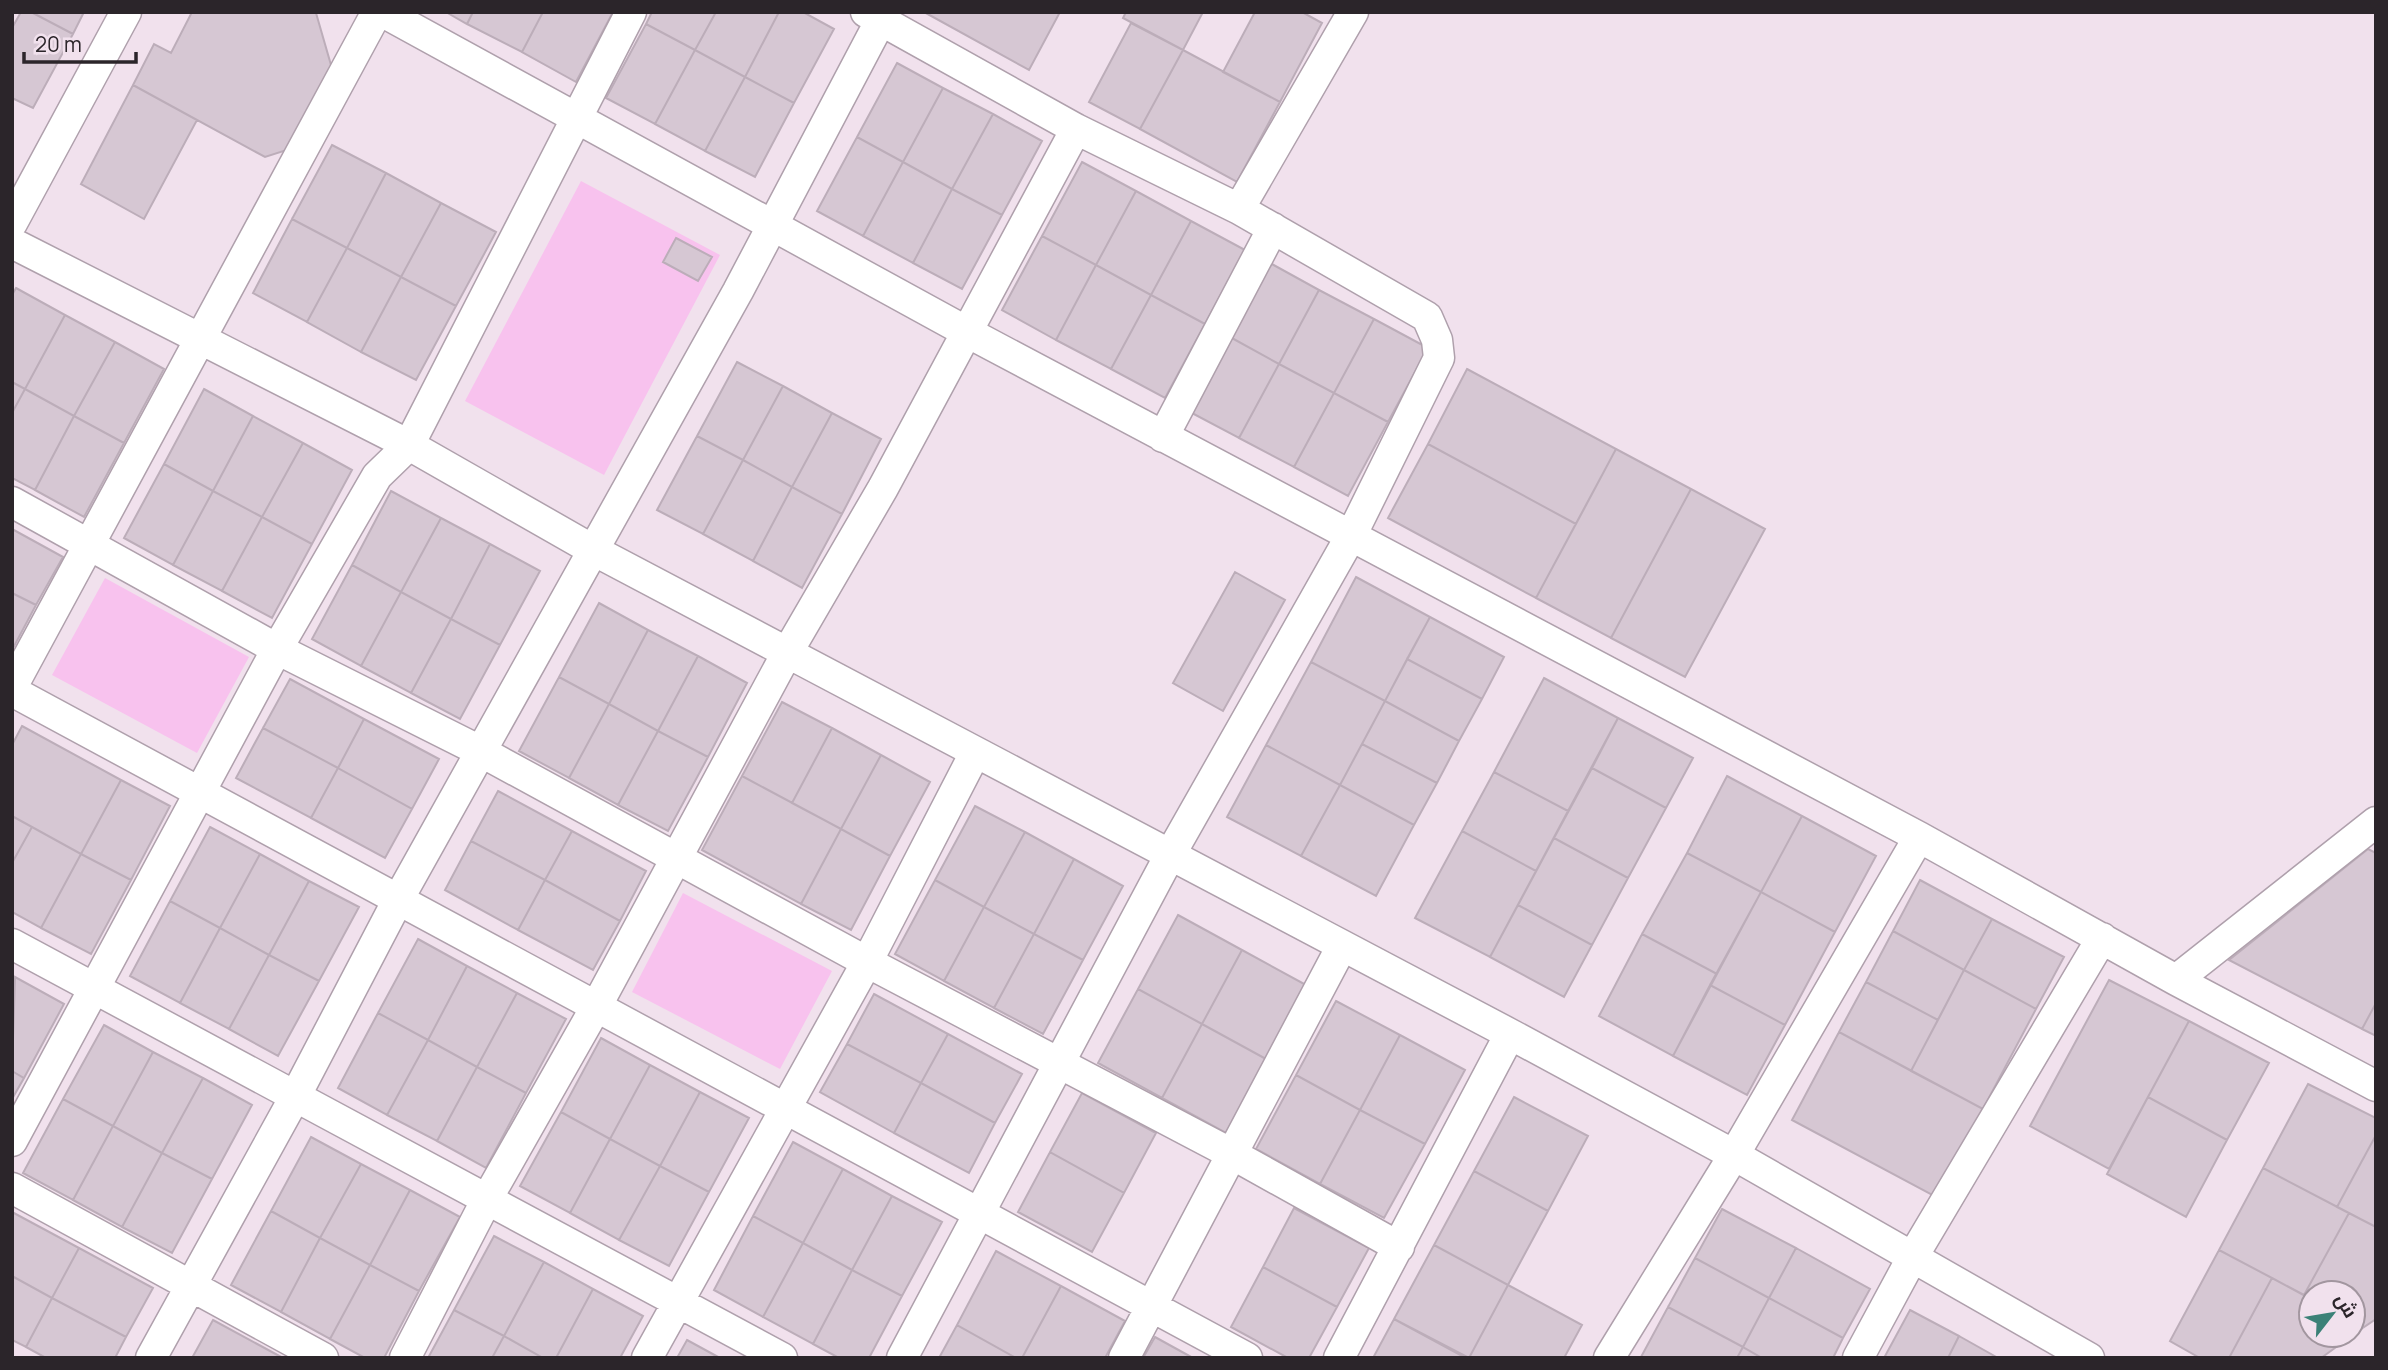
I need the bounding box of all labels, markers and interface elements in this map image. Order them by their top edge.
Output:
scale bar [24,21,136,65]
text: 20 m [35,30,82,58]
north arrow [2297,1279,2367,1349]
text: ش [2329,1288,2364,1322]

